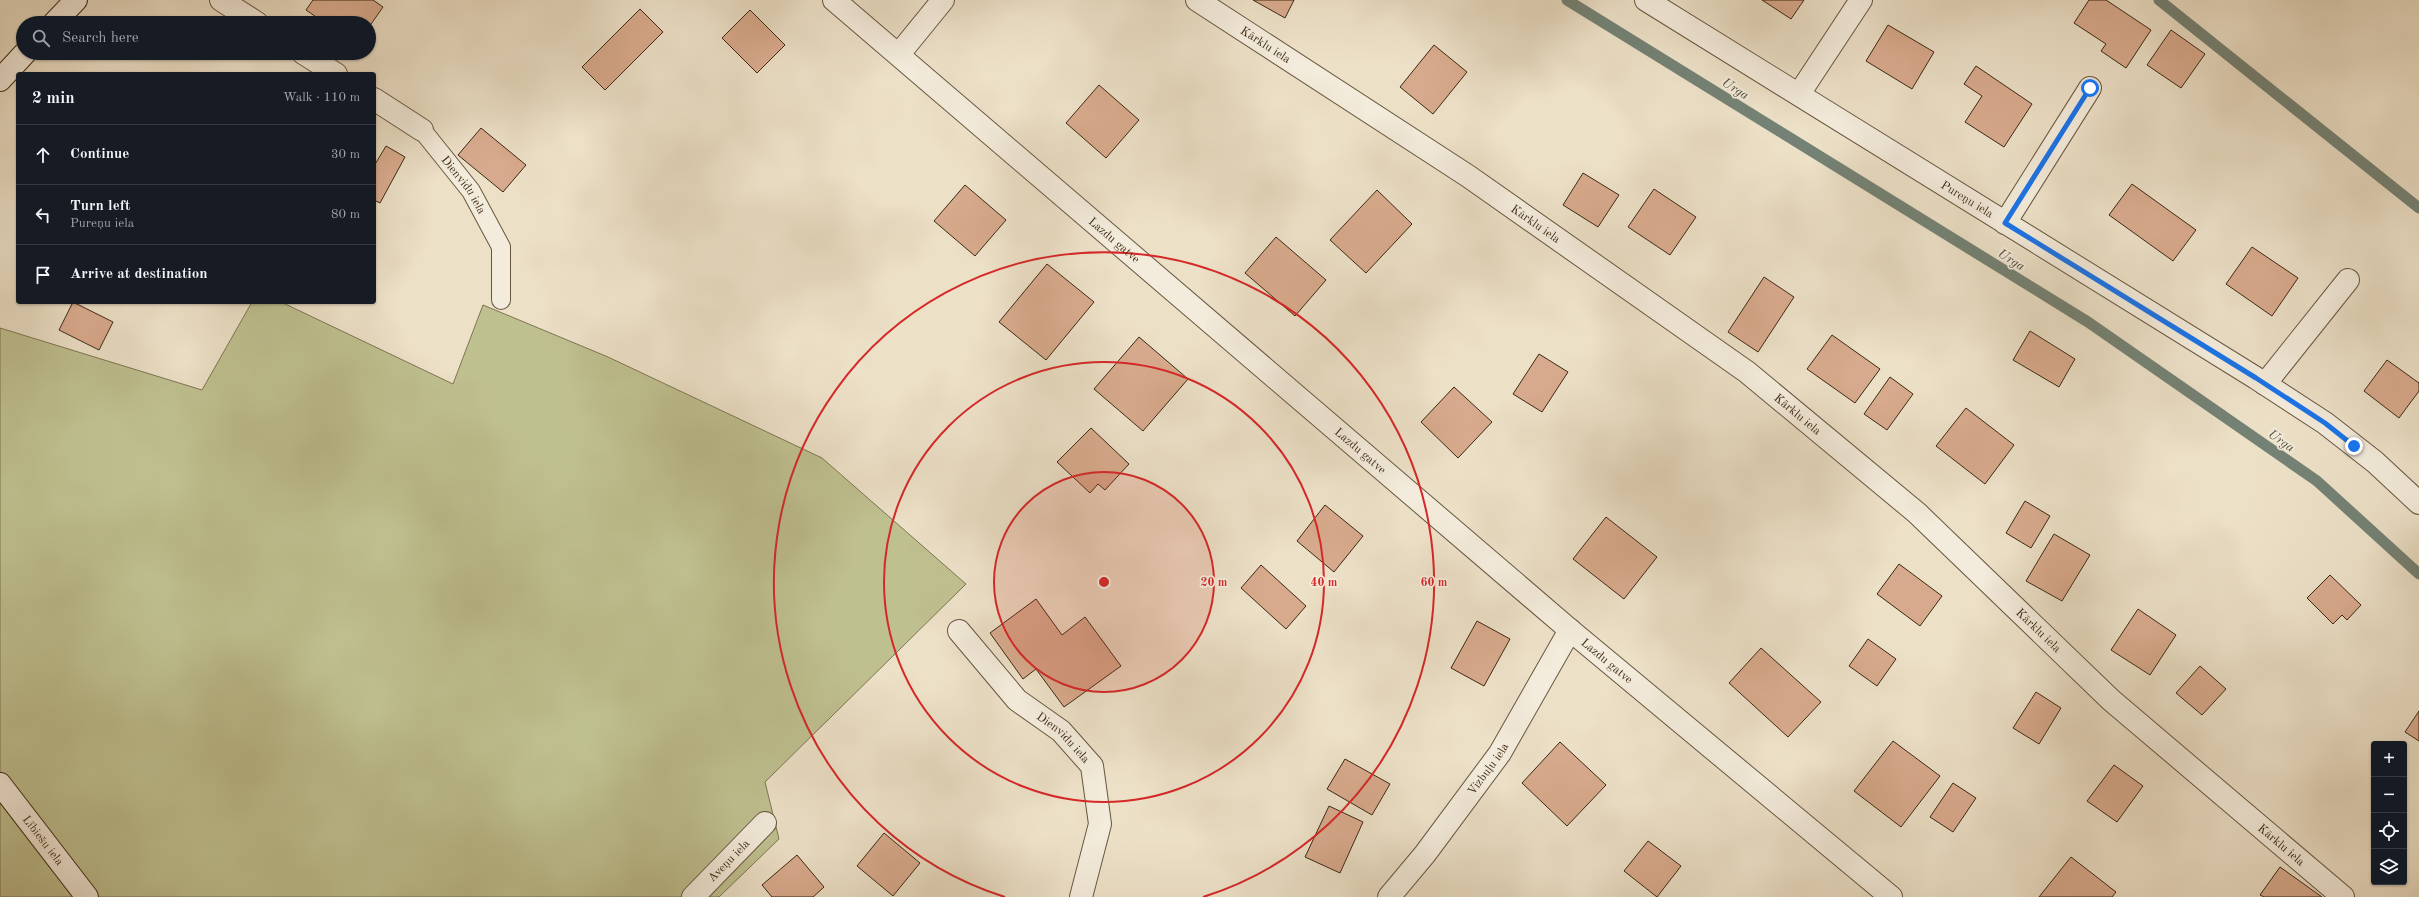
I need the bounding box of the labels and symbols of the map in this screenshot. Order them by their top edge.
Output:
street label: Kārklu iela [1238,25,1293,66]
water label: Urga [1719,76,1751,102]
route start [2081,79,2099,97]
street label: Dienvidu iela [438,154,487,216]
street label: Pureņu iela [1938,179,1995,221]
street label: Kārklu iela [1508,203,1562,246]
street label: Lazdu gatve [1086,216,1142,266]
water label: Urga [1995,247,2027,273]
street label: Kārklu iela [1771,392,1823,438]
street label: Lazdu gatve [1332,426,1388,477]
water label: Urga [2266,428,2297,455]
route end [2345,437,2363,455]
centre of rings [1097,575,1111,589]
text: 20 m [1201,577,1228,589]
text: 40 m [1311,577,1338,589]
text: 60 m [1421,577,1448,589]
street label: Kārklu iela [2013,607,2063,655]
street label: Lazdu gatve [1578,637,1635,687]
street label: Dienvidu iela [1034,711,1091,766]
street label: Vizbuļu iela [1466,741,1511,798]
street label: Lībiešu iela [20,814,65,868]
street label: Kārklu iela [2255,822,2307,869]
street label: Aveņu iela [706,838,752,885]

